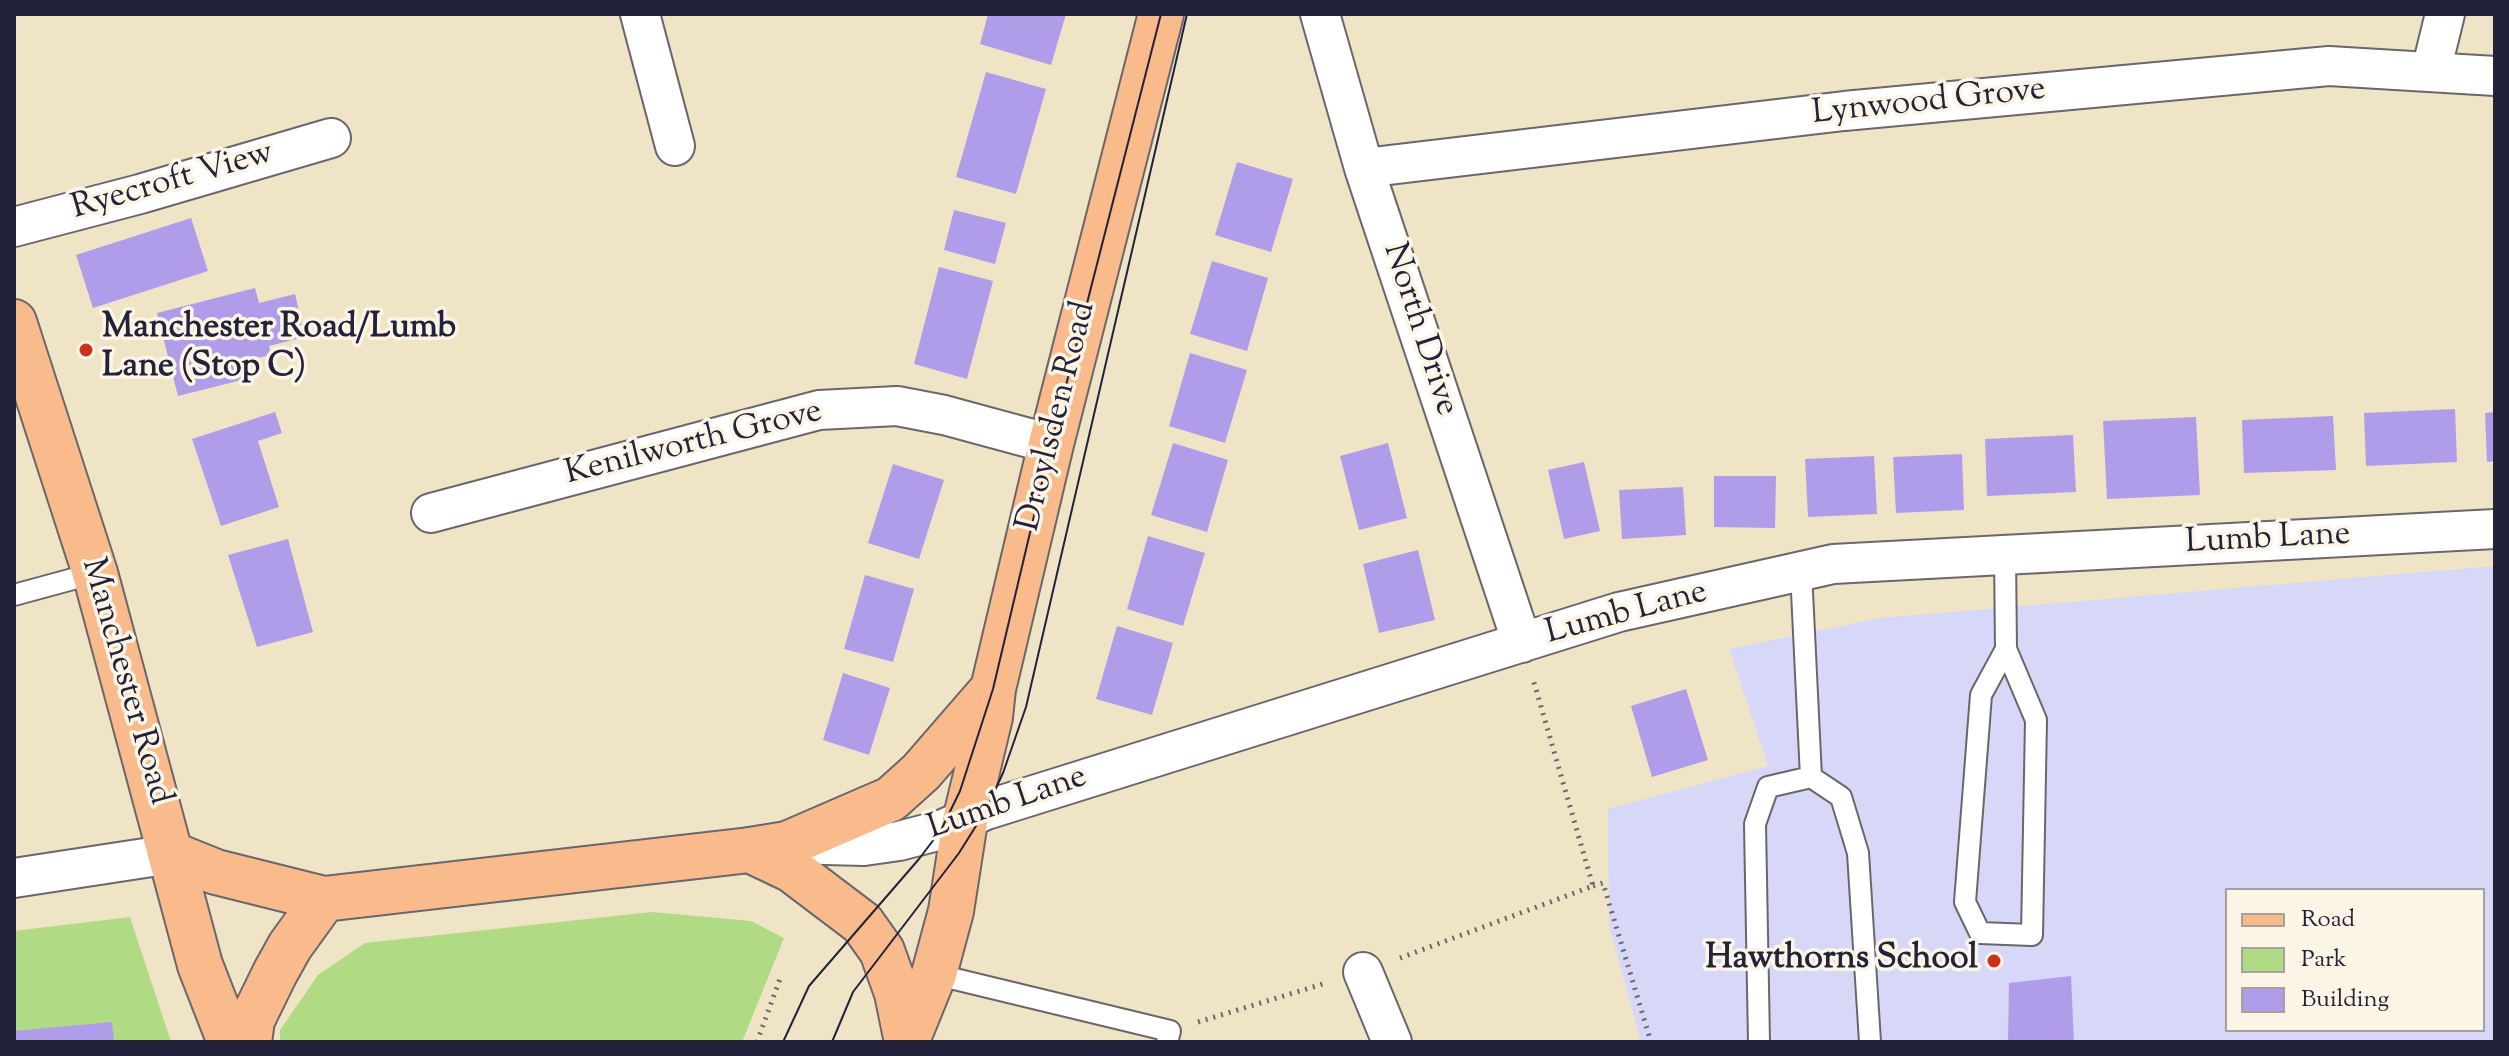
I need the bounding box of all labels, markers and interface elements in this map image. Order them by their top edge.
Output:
street label: Lynwood Grove [1810,71,2048,137]
street label: Ryecroft View [68,135,278,231]
street label: North Drive [1371,239,1465,421]
street label: Droylsden Road [1011,298,1107,536]
place label: Manchester Road/Lumb Lane (Stop C) [102,310,456,390]
marker: Manchester Road/Lumb Lane (Stop C) [77,341,95,359]
street label: Kenilworth Grove [561,393,827,497]
street label: Lumb Lane [2184,516,2352,566]
street label: Manchester Road [69,554,179,810]
street label: Lumb Lane [1542,574,1712,656]
street label: Lumb Lane [923,759,1093,851]
legend [2225,888,2485,1032]
text: Road [2301,903,2355,937]
place label: Hawthorns School [1706,941,1978,981]
text: Park [2301,943,2347,977]
marker: Hawthorns School [1985,952,2003,970]
text: Building [2301,983,2389,1017]

